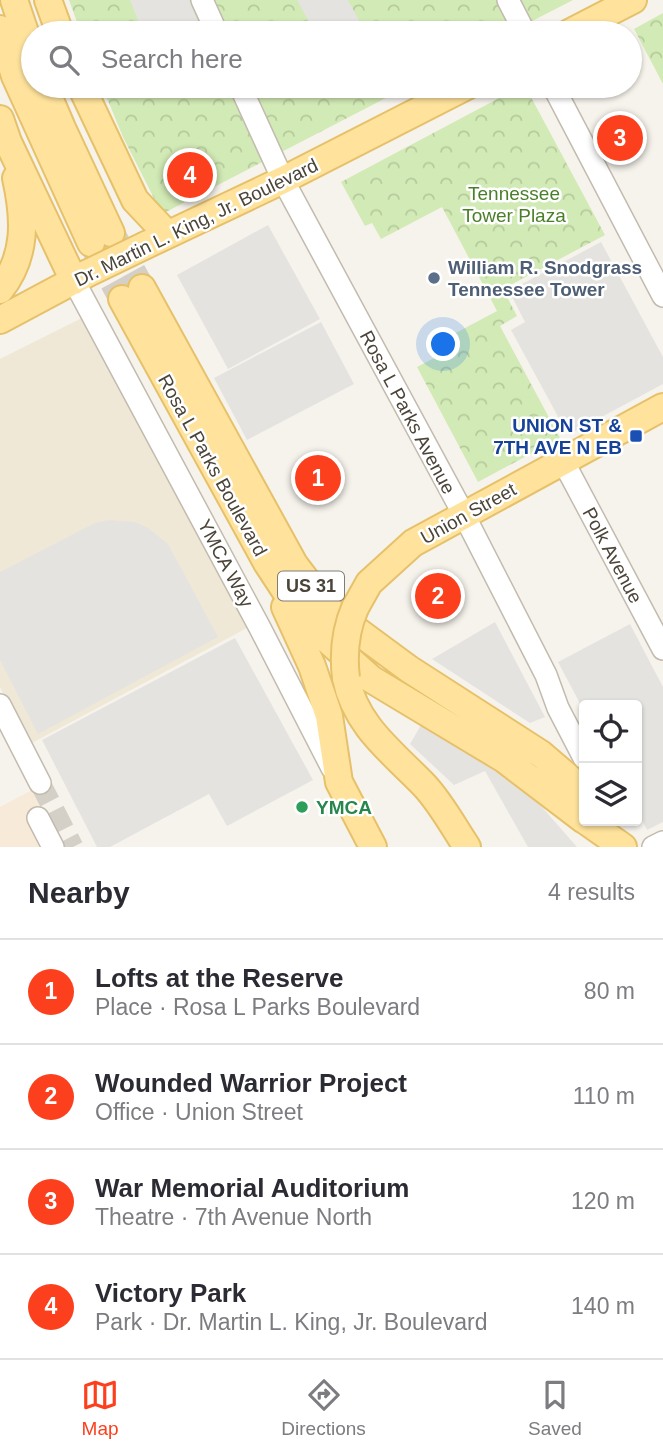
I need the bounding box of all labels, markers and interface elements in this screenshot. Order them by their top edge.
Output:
search box [21,21,642,98]
icon: search [45,41,83,79]
text: Search here [101,44,243,74]
pin: 3 [597,112,643,164]
pin: 4 [167,149,213,201]
street label: Dr. Martin L. King, Jr. Boulevard [71,154,321,291]
park label: Tennessee Tower Plaza [462,183,566,226]
place label: William R. Snodgrass Tennessee Tower [448,257,642,300]
marker: William R. Snodgrass Tennessee Tower [426,270,442,286]
street label: Rosa L Parks Avenue [356,327,459,497]
your location [426,327,460,361]
street label: Rosa L Parks Boulevard [154,371,271,560]
place label: UNION ST & 7TH AVE N EB [493,415,622,458]
marker: UNION ST & 7TH AVE N EB [628,428,644,444]
pin: 1 [295,452,341,504]
street label: Union Street [417,478,520,548]
street label: Polk Avenue [579,504,647,607]
street label: YMCA Way [194,516,258,611]
pin: 2 [415,570,461,622]
road number: US 31 [278,572,344,600]
map controls [579,700,642,826]
button: locate [579,700,642,763]
button: layers [579,763,642,826]
place label: YMCA [316,797,372,818]
marker: YMCA [294,799,310,815]
text: Nearby [28,876,130,909]
text: 4 results [548,879,635,905]
text: Lofts at the Reserve [95,963,344,993]
text: 1 [45,978,57,1004]
text: 80 m [584,978,635,1004]
text: Place · Rosa L Parks Boulevard [95,994,420,1020]
text: Wounded Warrior Project [95,1068,407,1098]
text: 2 [45,1083,57,1109]
text: 110 m [573,1083,635,1109]
text: Office · Union Street [95,1099,303,1125]
text: War Memorial Auditorium [95,1173,409,1203]
text: 3 [45,1188,57,1214]
text: 120 m [571,1188,635,1214]
text: Theatre · 7th Avenue North [95,1204,372,1230]
text: Victory Park [95,1278,246,1308]
text: 4 [45,1293,57,1319]
text: 140 m [571,1293,635,1319]
text: Park · Dr. Martin L. King, Jr. Boulevard [95,1309,487,1335]
tab: Map [81,1376,119,1440]
tab: Directions [281,1376,366,1440]
tab: Saved [528,1376,582,1440]

